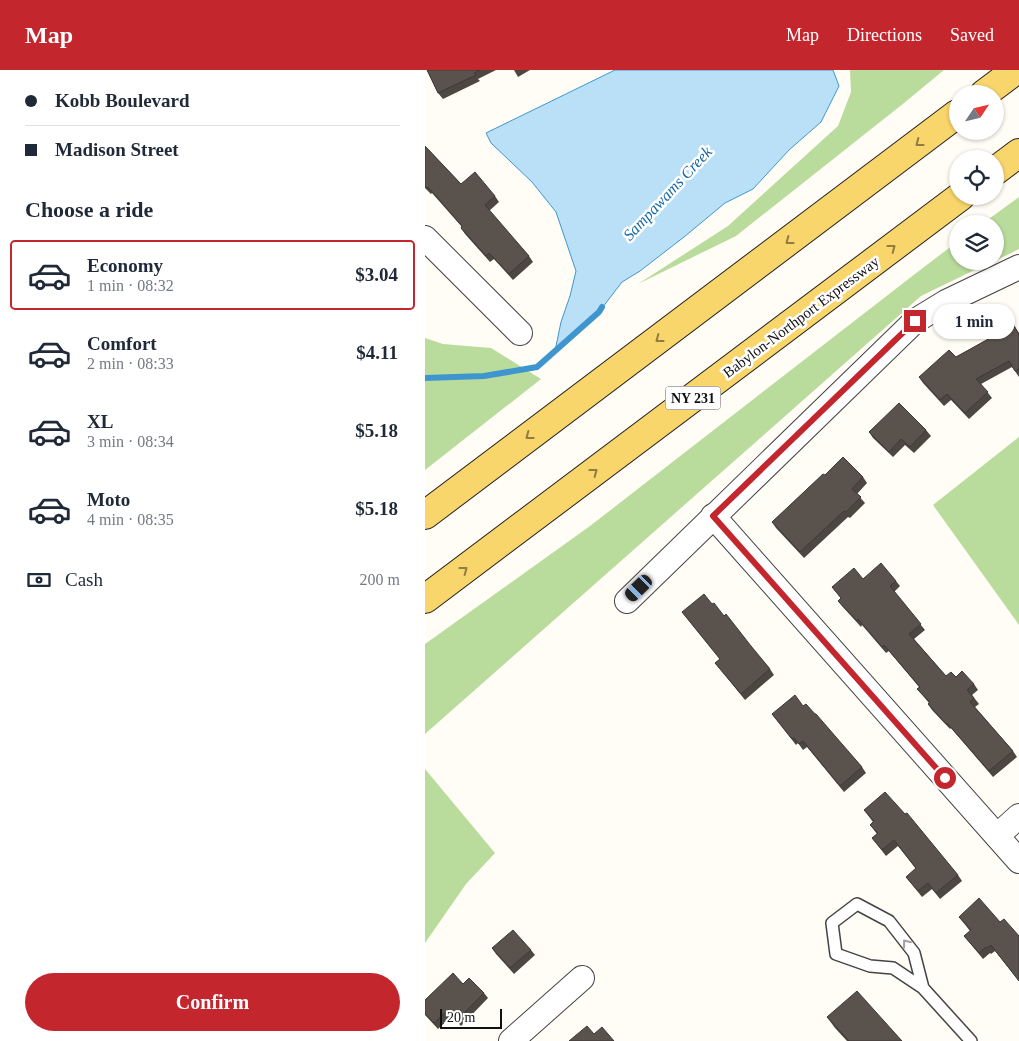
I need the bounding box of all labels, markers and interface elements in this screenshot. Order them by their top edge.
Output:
text: Map [25,22,73,48]
text: Map [786,25,819,45]
text: Directions [847,25,922,45]
text: Saved [950,25,994,45]
north arrow [949,85,1004,140]
map controls [949,85,1004,270]
text: Kobb Boulevard [55,90,190,111]
one-way arrow [916,138,925,146]
text: Madison Street [55,139,179,160]
water label: Sampawams Creek [620,142,716,244]
button: locate [949,150,1004,205]
text: Choose a ride [25,197,153,222]
button: layers [949,215,1004,270]
one-way arrow [785,235,795,244]
one-way arrow [886,246,895,254]
icon: car [27,253,72,298]
street label: Babylon-Northport Expressway [720,253,883,381]
text: Economy [87,255,163,276]
text: $3.04 [355,264,398,285]
text: 1 min · 08:32 [87,277,174,294]
callout: 1 min [933,304,1015,338]
route end [904,310,926,332]
text: 1 min [955,313,993,330]
icon: car [27,331,72,376]
text: Comfort [87,333,157,354]
one-way arrow [656,333,665,341]
text: $4.11 [356,342,398,363]
text: 2 min · 08:33 [87,355,174,372]
road number: NY 231 [665,386,721,409]
icon: car [27,409,72,454]
text: XL [87,411,113,432]
text: $5.18 [355,420,398,441]
one-way arrow [526,431,535,439]
text: 3 min · 08:34 [87,433,174,450]
one-way arrow [588,470,597,478]
icon: car [27,487,72,532]
text: Moto [87,489,130,510]
text: $5.18 [355,498,398,519]
text: 4 min · 08:35 [87,511,174,528]
icon: cash [25,566,53,594]
one-way arrow [458,567,468,576]
text: Cash [65,569,103,590]
text: 200 m [360,571,400,588]
car [623,572,655,604]
route start [934,767,956,789]
one-way arrow [903,939,912,948]
button: Confirm [25,973,400,1031]
scale bar [440,1006,503,1029]
text: 20 m [447,1010,475,1025]

